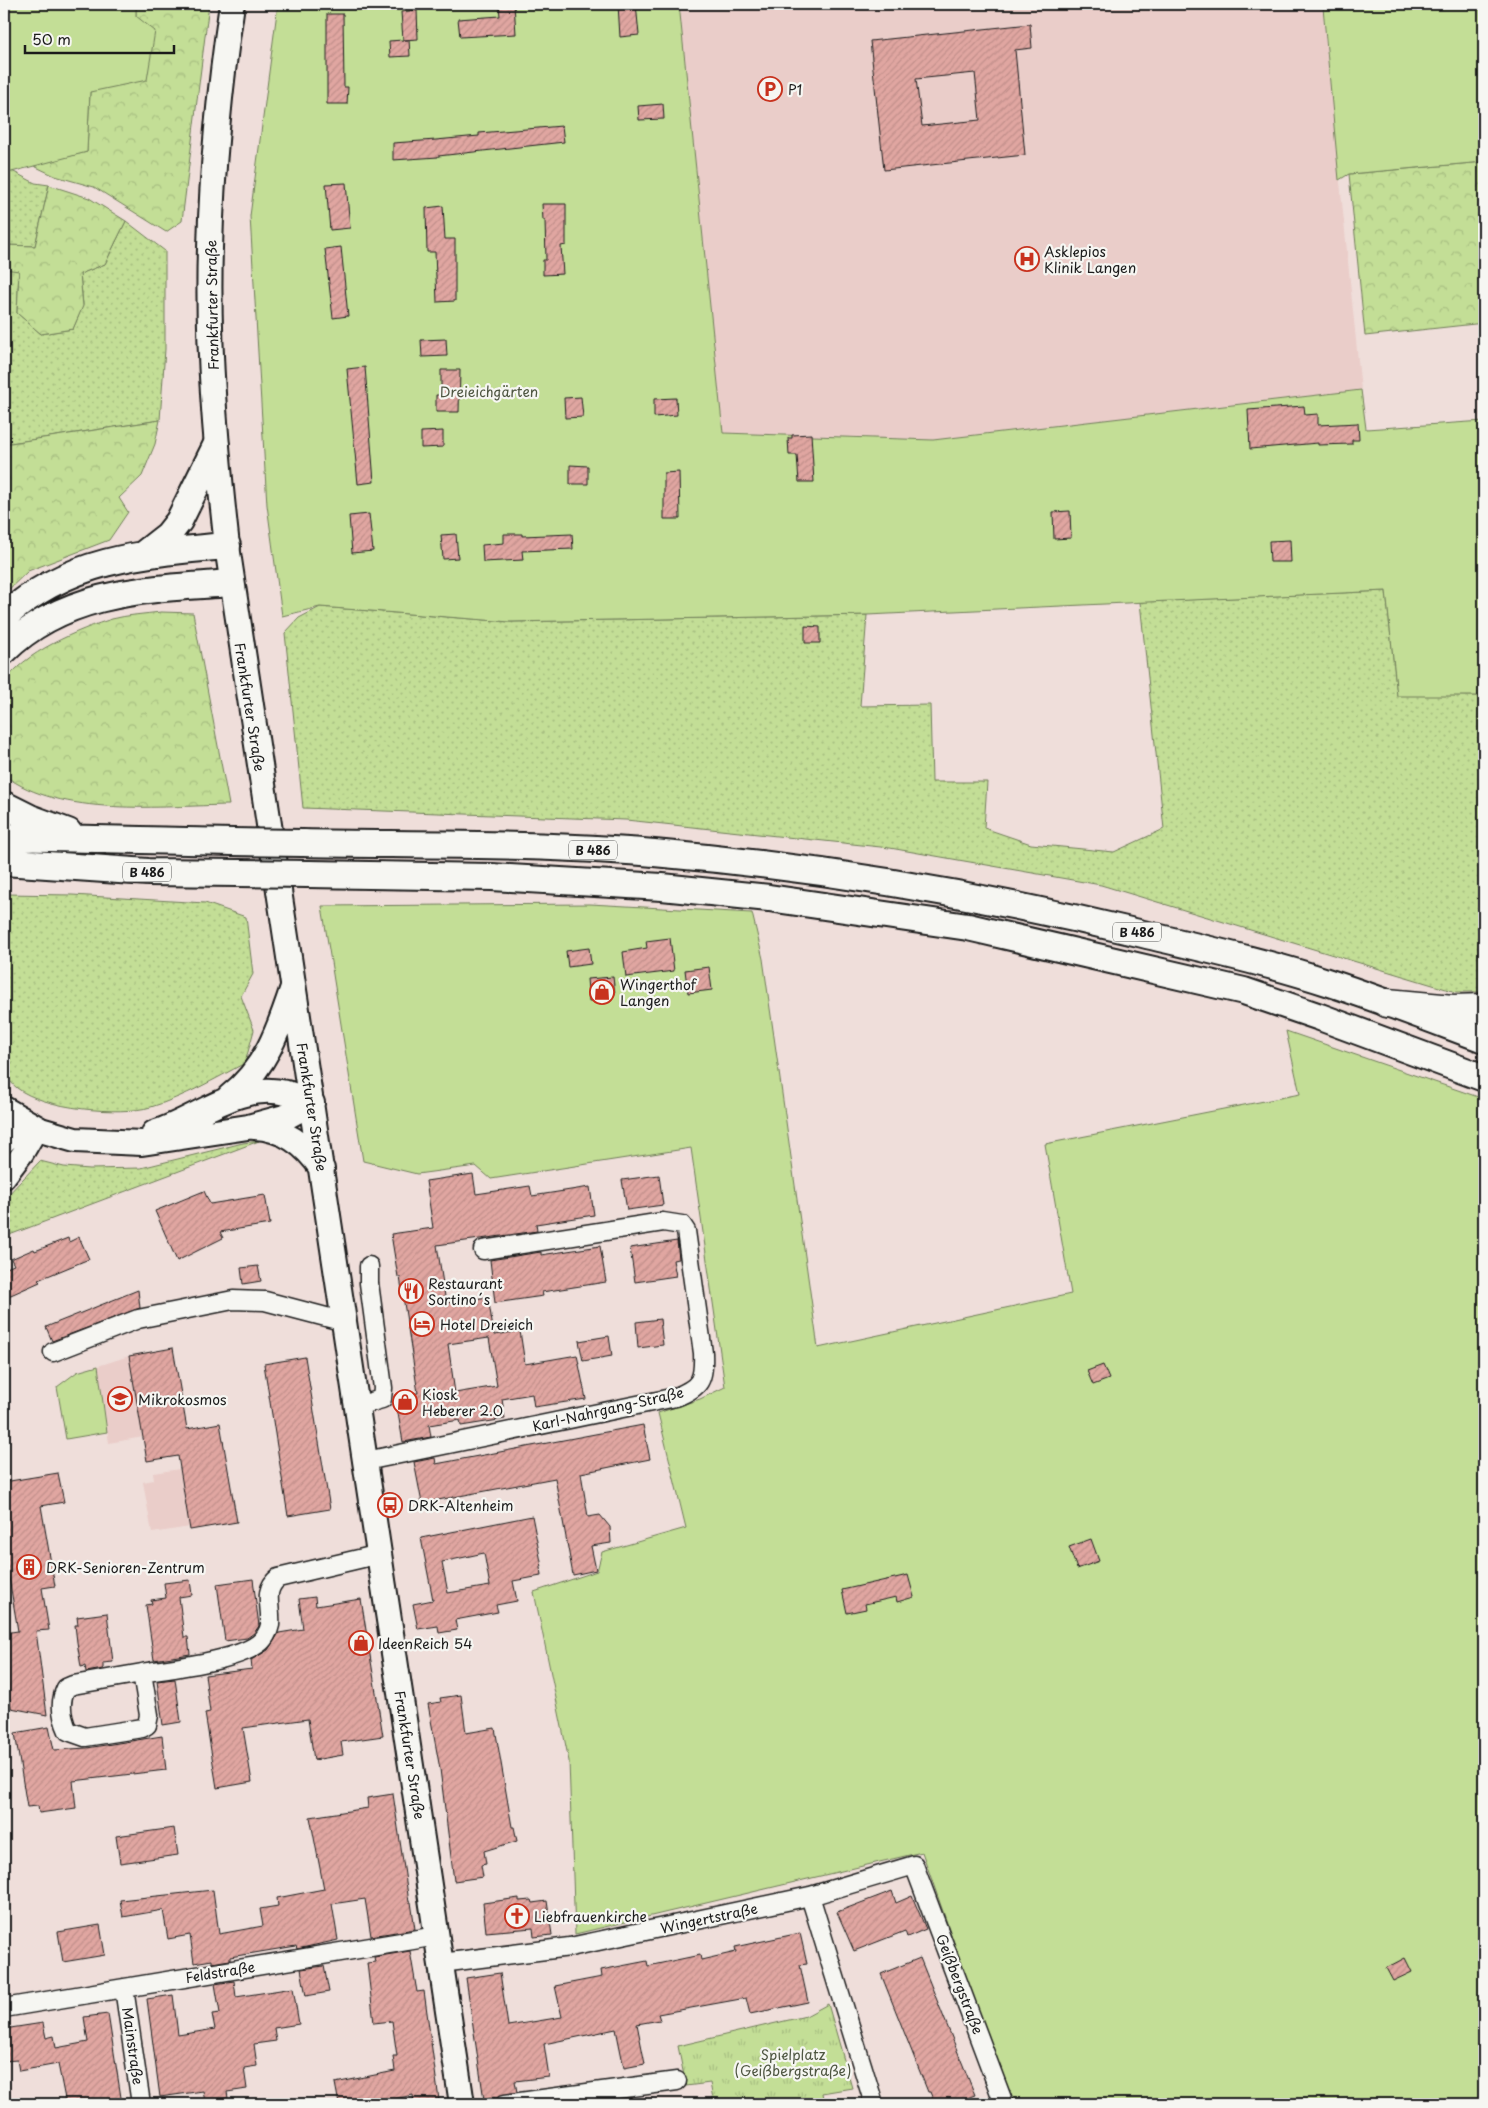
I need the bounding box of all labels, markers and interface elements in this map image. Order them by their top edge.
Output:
scale bar [25,22,174,54]
text: 50 m [32,27,71,50]
parking icon: P1 [757,76,783,102]
place label: P1 [788,79,802,100]
street label: Frankfurter Straße [200,240,224,370]
place label: Asklepios Klinik Langen [1044,241,1136,278]
hospital icon: Asklepios Klinik Langen [1014,246,1040,272]
park label: Dreieichgärten [440,381,538,402]
street label: Frankfurter Straße [229,641,271,773]
road number: B 486 [569,840,617,860]
road number: B 486 [123,862,171,882]
road number: B 486 [1113,922,1161,942]
place label: Wingerthof Langen [620,974,698,1011]
shop icon: Wingerthof Langen [589,979,615,1005]
street label: Frankfurter Straße [291,1041,333,1173]
place label: Restaurant Sortino´s [428,1273,503,1310]
restaurant icon: Restaurant Sortino´s [398,1278,424,1304]
hotel icon: Hotel Dreieich [409,1311,435,1337]
place label: Hotel Dreieich [440,1314,533,1335]
street label: Karl-Nahrgang-Straße [530,1381,686,1437]
place label: Kiosk Heberer 2.0 [422,1384,503,1421]
school or university icon: Mikrokosmos [107,1386,133,1412]
place label: Mikrokosmos [138,1389,226,1410]
shop icon: Kiosk Heberer 2.0 [392,1389,418,1415]
bus stop icon: DRK-Altenheim [377,1492,403,1518]
place label: DRK-Altenheim [408,1495,513,1516]
building icon: DRK-Senioren-Zentrum [16,1554,42,1580]
place label: DRK-Senioren-Zentrum [46,1557,205,1578]
shop icon: IdeenReich 54 [348,1630,374,1656]
place label: IdeenReich 54 [378,1633,473,1654]
street label: Frankfurter Straße [389,1689,431,1821]
street label: Wingertstraße [658,1897,760,1939]
church icon: Liebfrauenkirche [504,1903,530,1929]
place label: Liebfrauenkirche [534,1906,647,1927]
street label: Geißbergstraße [931,1931,989,2037]
street label: Feldstraße [184,1956,256,1988]
street label: Mainstraße [117,2006,149,2086]
park label: Spielplatz (Geißbergstraße) [734,2044,852,2081]

